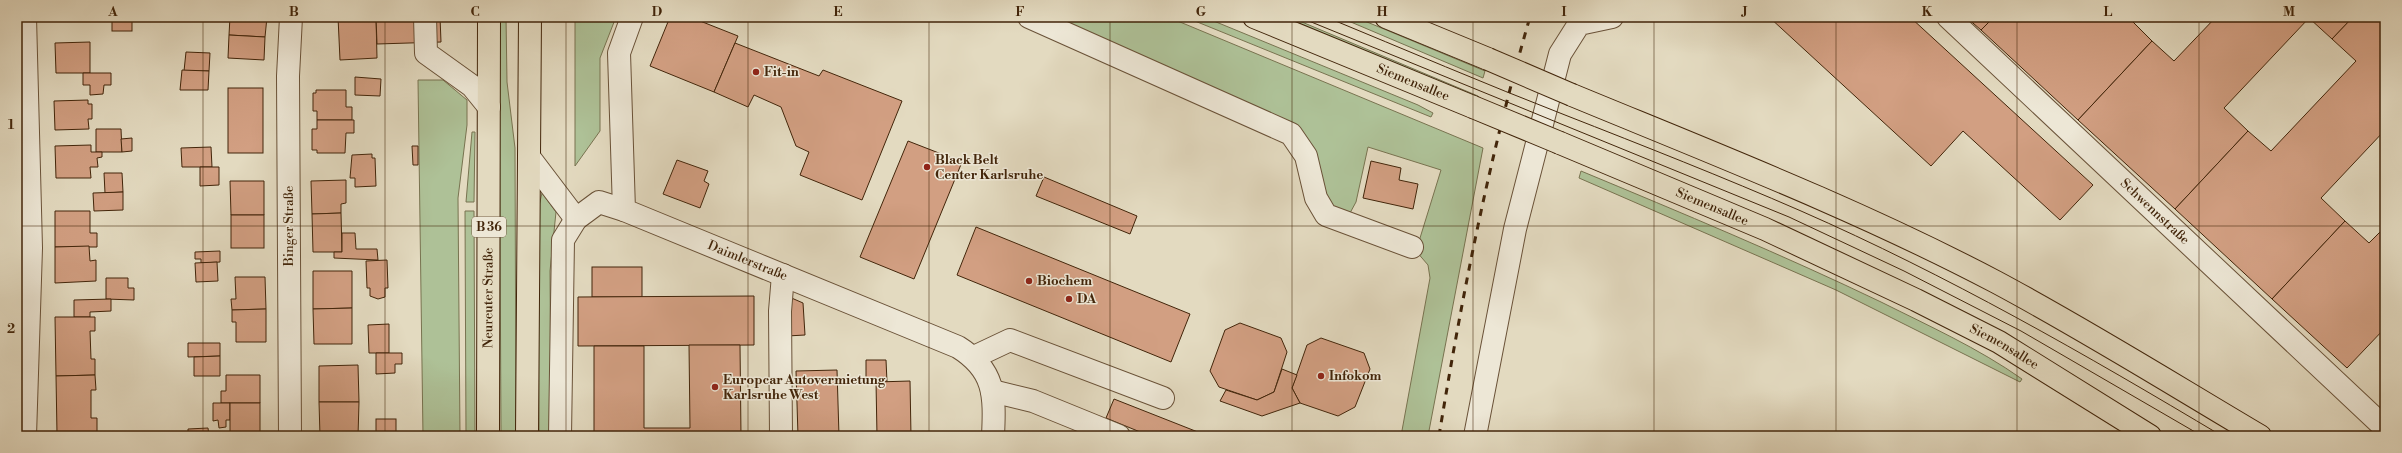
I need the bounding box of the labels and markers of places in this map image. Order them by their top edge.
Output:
place label: Fit-in [764,64,799,80]
marker: Fit-in [751,67,761,77]
place label: Black Belt Center Karlsruhe [935,152,1043,183]
marker: Black Belt Center Karlsruhe [922,162,932,172]
place label: Biochem [1037,273,1092,289]
marker: Biochem [1024,276,1034,286]
place label: DA [1077,291,1097,307]
marker: DA [1064,294,1074,304]
place label: Infokom [1329,368,1382,384]
marker: Infokom [1316,371,1326,381]
place label: Europcar Autovermietung Karlsruhe West [723,372,886,403]
marker: Europcar Autovermietung Karlsruhe West [710,382,720,392]

